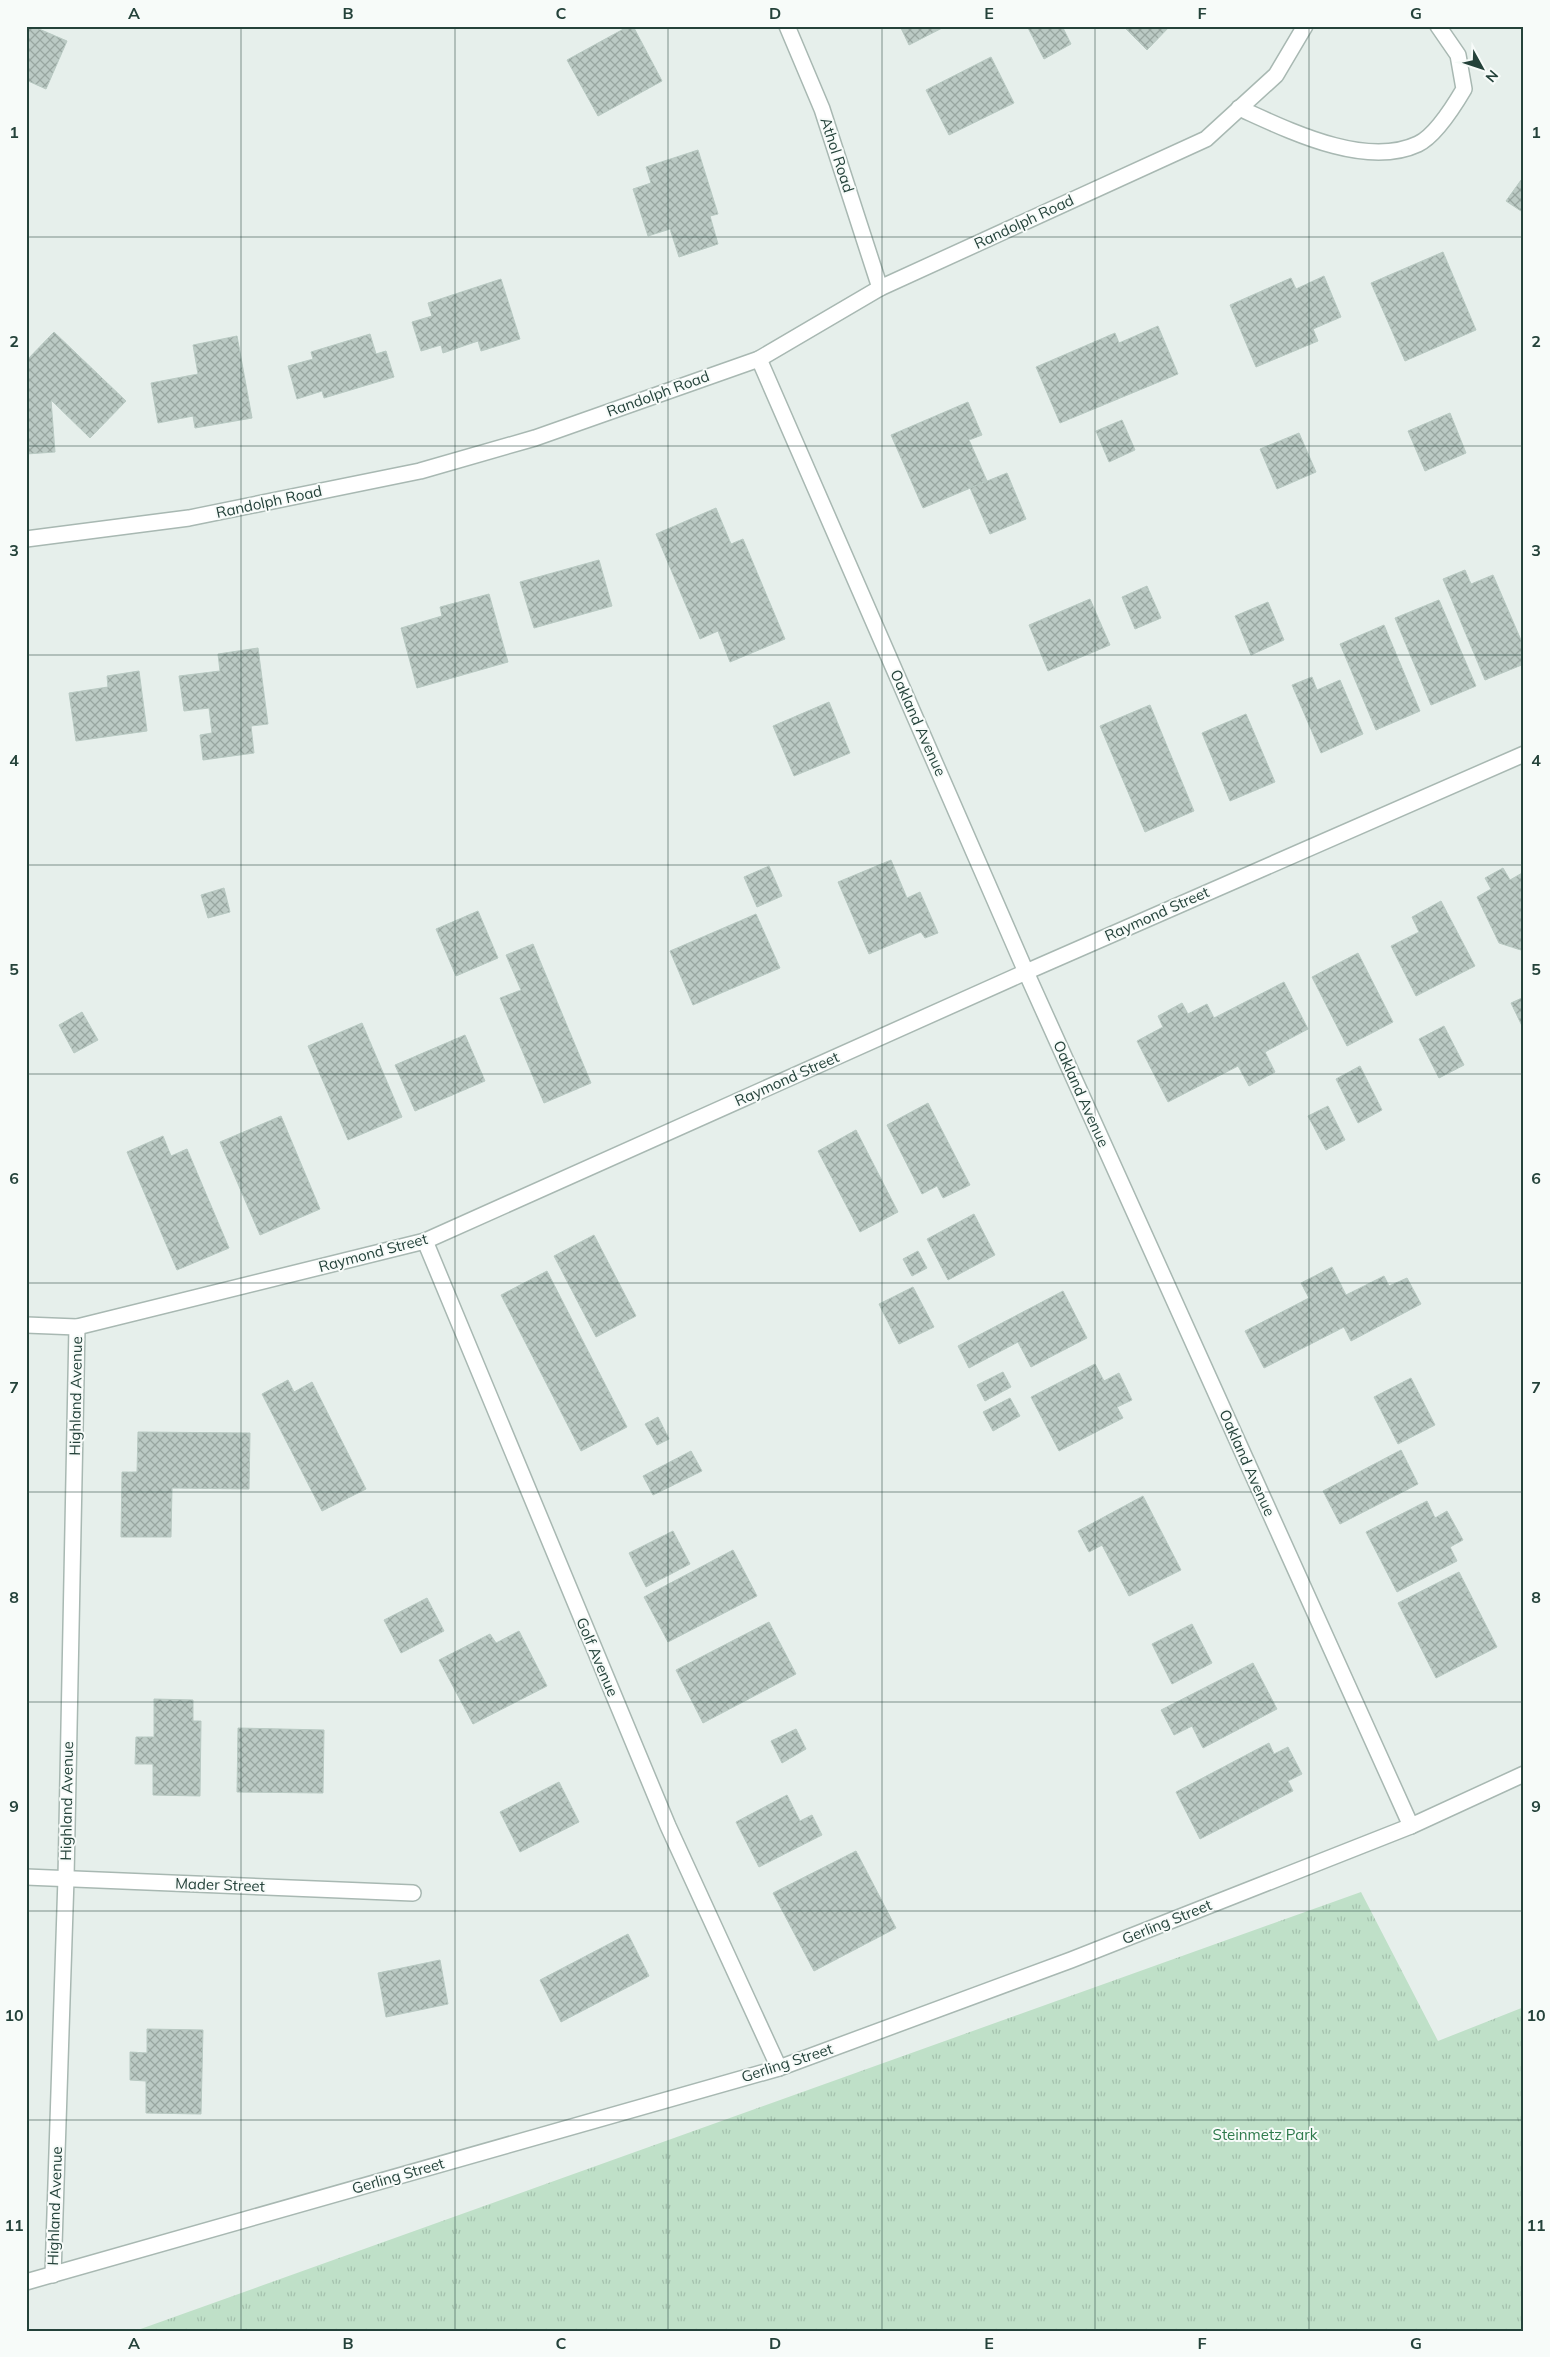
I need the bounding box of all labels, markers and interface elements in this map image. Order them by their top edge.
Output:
text: A [128,3,140,23]
text: B [342,3,354,23]
text: C [556,3,567,23]
text: D [769,3,781,23]
text: E [984,3,994,23]
text: F [1197,3,1207,23]
text: G [1410,3,1422,23]
north arrow [1458,42,1508,92]
text: N [1482,67,1502,86]
street label: Athol Road [816,115,859,195]
text: 1 [9,122,19,142]
text: 1 [1531,122,1541,142]
street label: Randolph Road [971,190,1077,253]
text: 2 [9,331,19,351]
text: 2 [1531,331,1541,351]
street label: Randolph Road [604,366,712,421]
street label: Randolph Road [214,481,324,522]
text: 3 [9,540,19,560]
text: 3 [1531,540,1541,560]
street label: Oakland Avenue [886,666,950,779]
text: 4 [9,750,19,770]
text: 4 [1531,750,1541,770]
street label: Raymond Street [1102,882,1212,945]
text: 5 [9,959,19,979]
text: 5 [1531,959,1541,979]
street label: Oakland Avenue [1049,1037,1113,1150]
street label: Raymond Street [732,1047,842,1110]
text: 6 [9,1168,19,1188]
text: 6 [1531,1168,1541,1188]
street label: Raymond Street [316,1229,430,1276]
street label: Highland Avenue [65,1336,86,1456]
text: 7 [9,1377,19,1397]
text: 7 [1531,1377,1541,1397]
street label: Oakland Avenue [1215,1406,1279,1519]
text: 8 [9,1587,19,1607]
text: 8 [1531,1587,1541,1607]
street label: Golf Avenue [572,1614,623,1699]
street label: Highland Avenue [56,1741,77,1861]
text: 9 [9,1796,19,1816]
text: 9 [1531,1796,1541,1816]
street label: Mader Street [175,1873,265,1896]
street label: Gerling Street [1119,1895,1214,1948]
text: 10 [4,2005,24,2025]
text: 10 [1526,2005,1546,2025]
street label: Gerling Street [739,2039,835,2086]
park label: Steinmetz Park [1213,2125,1318,2144]
street label: Highland Avenue [43,2146,66,2266]
street label: Gerling Street [350,2153,446,2198]
text: 11 [4,2215,24,2235]
text: 11 [1526,2215,1546,2235]
text: A [128,2333,140,2353]
text: B [342,2333,354,2353]
text: C [556,2333,567,2353]
text: D [769,2333,781,2353]
text: E [984,2333,994,2353]
text: F [1197,2333,1207,2353]
text: G [1410,2333,1422,2353]

